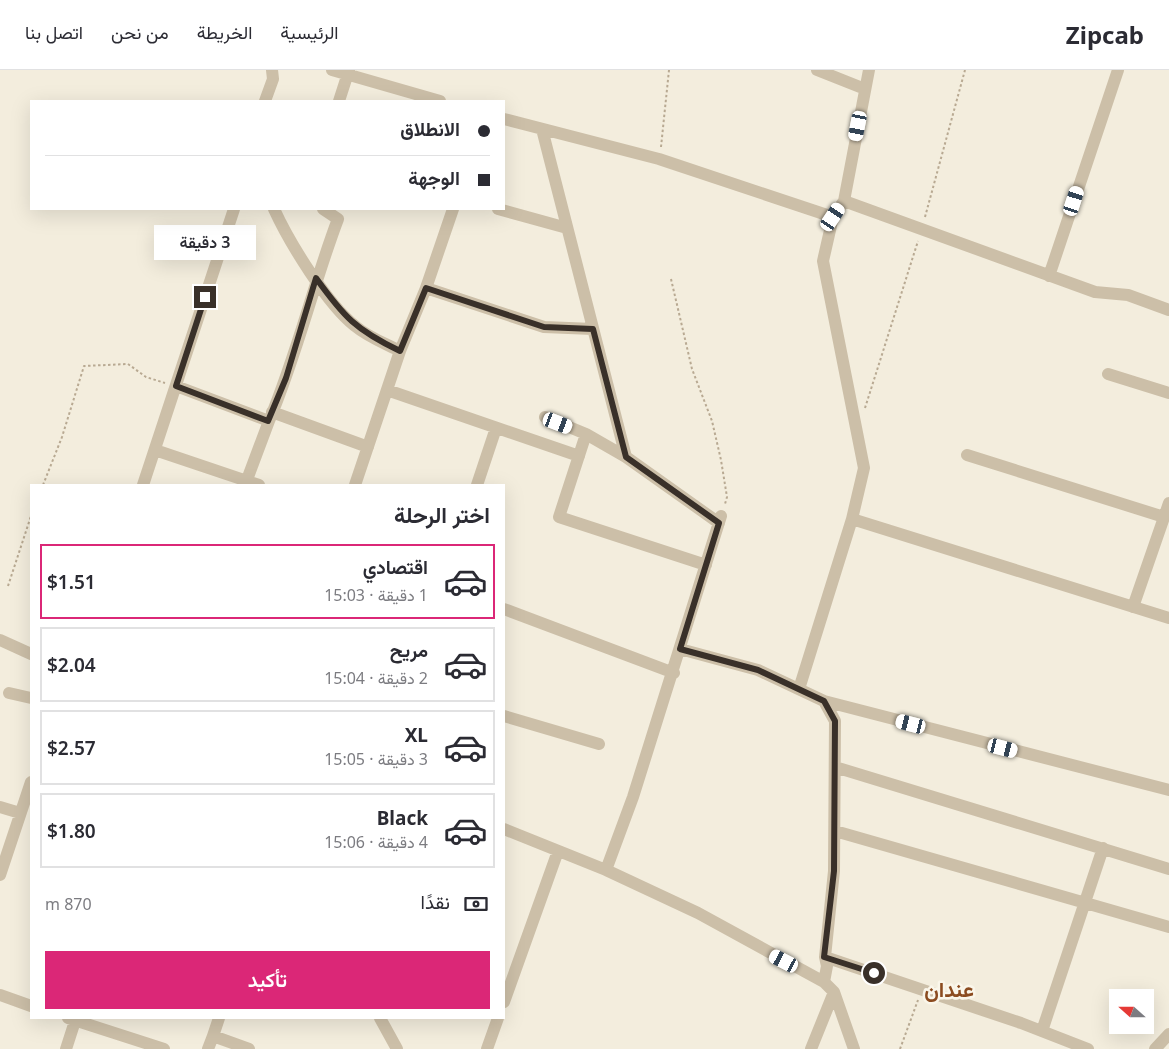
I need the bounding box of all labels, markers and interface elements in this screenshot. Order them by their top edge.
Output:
text: Zipcab [1066,18,1144,51]
text: اتصل بنا [25,20,83,44]
text: من نحن [111,20,169,44]
text: الخريطة [197,20,252,44]
text: الرئيسية [280,20,339,44]
car [847,110,868,142]
text: الانطلاق [400,116,460,142]
text: الوجهة [408,165,460,191]
car [1062,184,1085,218]
car [818,200,847,234]
callout: 3 دقيقة [154,224,256,260]
text: 3 دقيقة [180,231,230,253]
route end [194,286,216,308]
car [541,411,574,435]
text: اختر الرحلة [394,499,490,529]
text: اقتصادي [363,554,428,580]
icon: car [443,559,488,604]
text: $1.51 [47,569,96,595]
text: 1 دقيقة · 15:03 [324,584,428,606]
text: مريح [390,637,428,663]
icon: car [443,642,488,687]
text: $2.04 [47,652,96,678]
text: 2 دقيقة · 15:04 [324,667,428,689]
car [894,713,927,735]
text: XL [405,722,428,748]
icon: car [443,725,488,770]
text: $2.57 [47,735,96,761]
car [986,737,1019,759]
text: 3 دقيقة · 15:05 [324,748,428,770]
text: Black [377,805,428,831]
icon: car [443,808,488,853]
text: $1.80 [47,818,96,844]
text: 4 دقيقة · 15:06 [324,831,428,853]
text: نقدًا [421,889,450,915]
icon: cash [462,890,490,918]
text: 870 m [45,893,92,915]
car [767,948,800,974]
button: تأكيد [45,951,490,1009]
route start [863,962,885,984]
district label: عندان [924,975,974,1003]
north arrow [1109,989,1154,1034]
map controls [1109,989,1154,1034]

